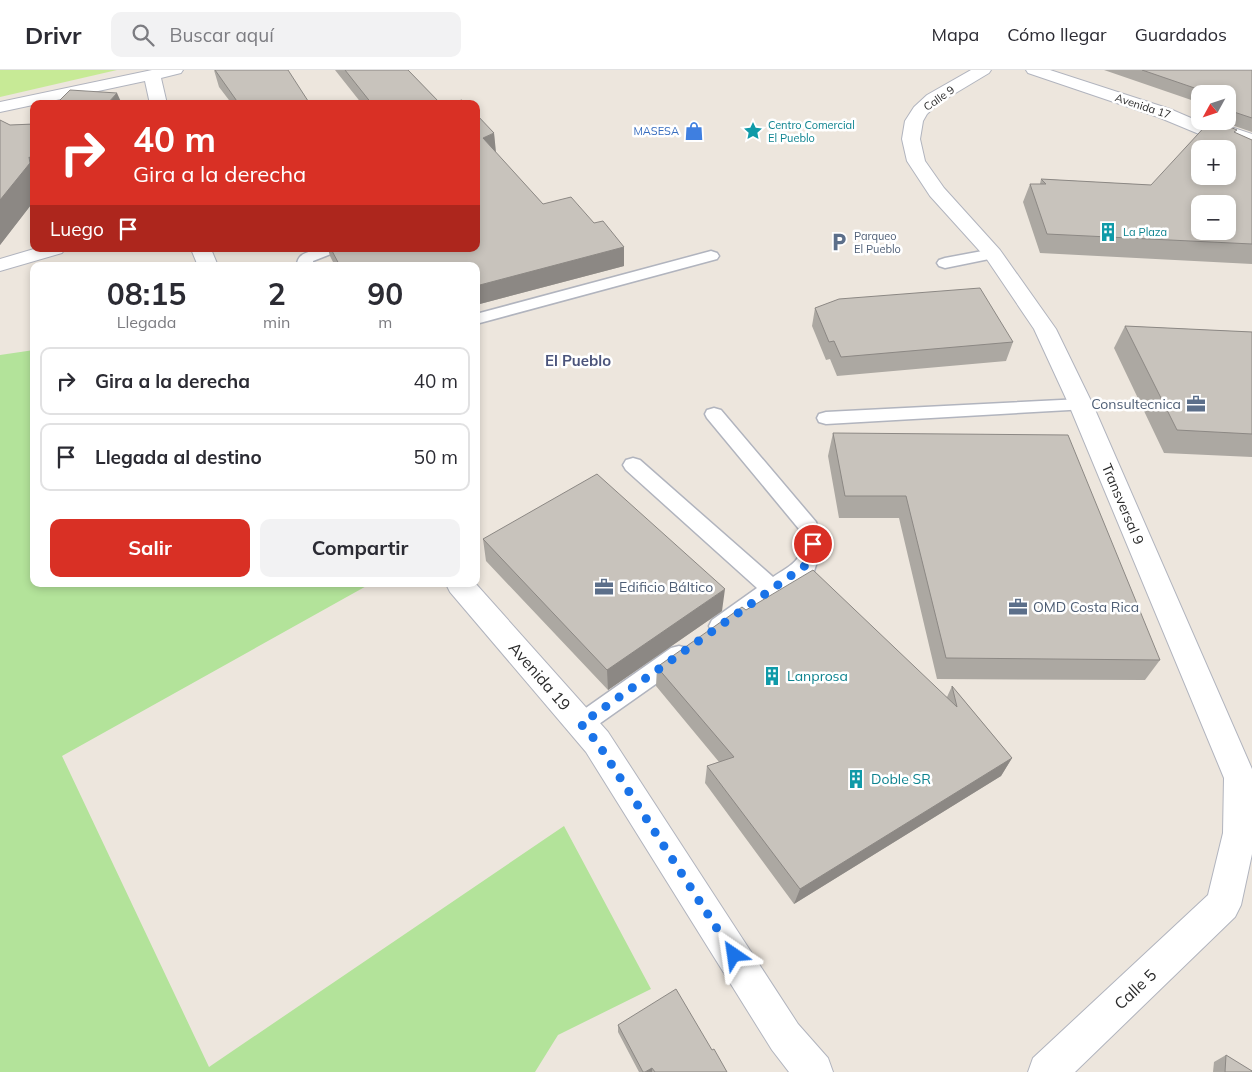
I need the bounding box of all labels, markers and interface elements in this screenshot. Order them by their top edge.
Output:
search box [111,12,461,57]
text: Drivr [25,20,81,50]
icon: search [129,21,157,49]
text: Buscar aquí [169,23,274,47]
text: Mapa [931,23,979,46]
text: Cómo llegar [1007,23,1107,46]
text: Guardados [1135,23,1227,46]
street label: Calle 9 [921,82,957,114]
north arrow [1191,85,1236,130]
map controls [1191,85,1236,240]
street label: Avenida 17 [1113,90,1173,122]
text: 40 m [133,117,216,161]
place label: Centro Comercial El Pueblo [768,118,855,145]
icon: right [50,120,115,185]
shop icon: MASESA [683,120,705,142]
place icon: Centro Comercial El Pueblo [742,120,764,142]
place label: MASESA [633,124,679,138]
button: + [1191,140,1236,185]
text: Gira a la derecha [133,160,306,188]
button: − [1191,195,1236,240]
icon: arrive [114,215,142,243]
text: Luego [50,217,104,241]
building icon: La Plaza [1097,221,1119,243]
place label: La Plaza [1123,225,1167,239]
place label: Parqueo El Pueblo [854,229,901,256]
parking icon: Parqueo El Pueblo [828,231,850,253]
text: 08:15 [107,275,186,313]
text: 2 [268,275,286,313]
text: 90 [367,275,403,313]
text: Llegada [117,312,176,332]
text: min [263,312,290,332]
text: m [378,312,392,332]
district label: El Pueblo [545,351,611,370]
icon: right [52,367,80,395]
text: Gira a la derecha [95,369,250,393]
text: 40 m [414,369,458,393]
office icon: Consultecnica [1185,393,1207,415]
place label: Consultecnica [1091,395,1181,413]
icon: arrive [52,443,80,471]
text: Llegada al destino [95,445,262,469]
text: 50 m [414,445,458,469]
street label: Transversal 9 [1098,461,1148,547]
button: Salir [50,519,250,577]
button: Compartir [260,519,460,577]
pin [792,523,834,565]
icon: arrive [799,530,827,558]
office icon: Edificio Báltico [593,576,615,598]
place label: Edificio Báltico [619,578,713,596]
office icon: OMD Costa Rica [1007,596,1029,618]
place label: OMD Costa Rica [1033,598,1139,616]
street label: Avenida 19 [505,638,575,714]
building icon: Lanprosa [761,665,783,687]
place label: Lanprosa [787,667,848,685]
building icon: Doble SR [845,768,867,790]
place label: Doble SR [871,770,931,788]
position arrow [707,928,759,980]
street label: Calle 5 [1110,965,1160,1013]

